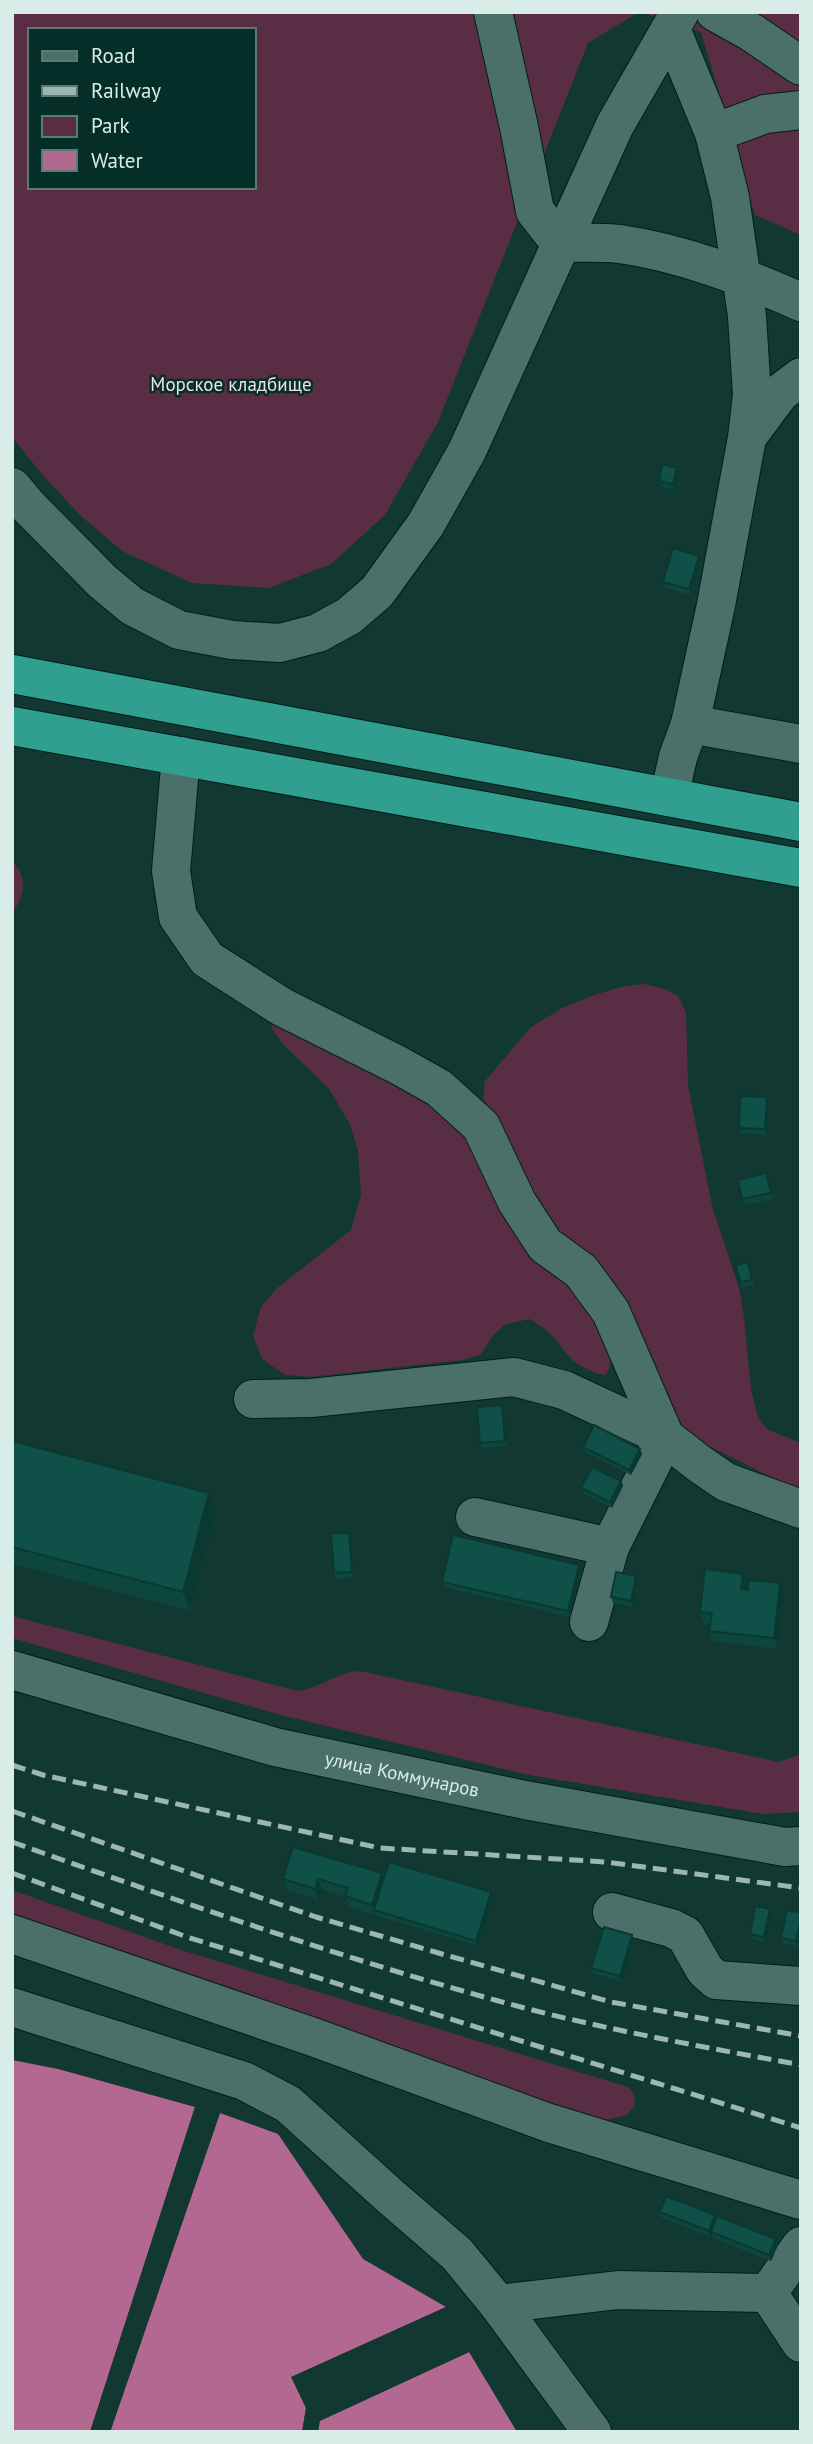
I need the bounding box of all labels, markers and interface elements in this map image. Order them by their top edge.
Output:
legend [28,28,256,189]
text: Road [91,42,135,69]
text: Railway [91,77,161,104]
text: Park [91,112,130,139]
text: Water [91,147,143,174]
park label: Морское кладбище [150,372,312,396]
street label: улица Коммунаров [323,1746,481,1802]

